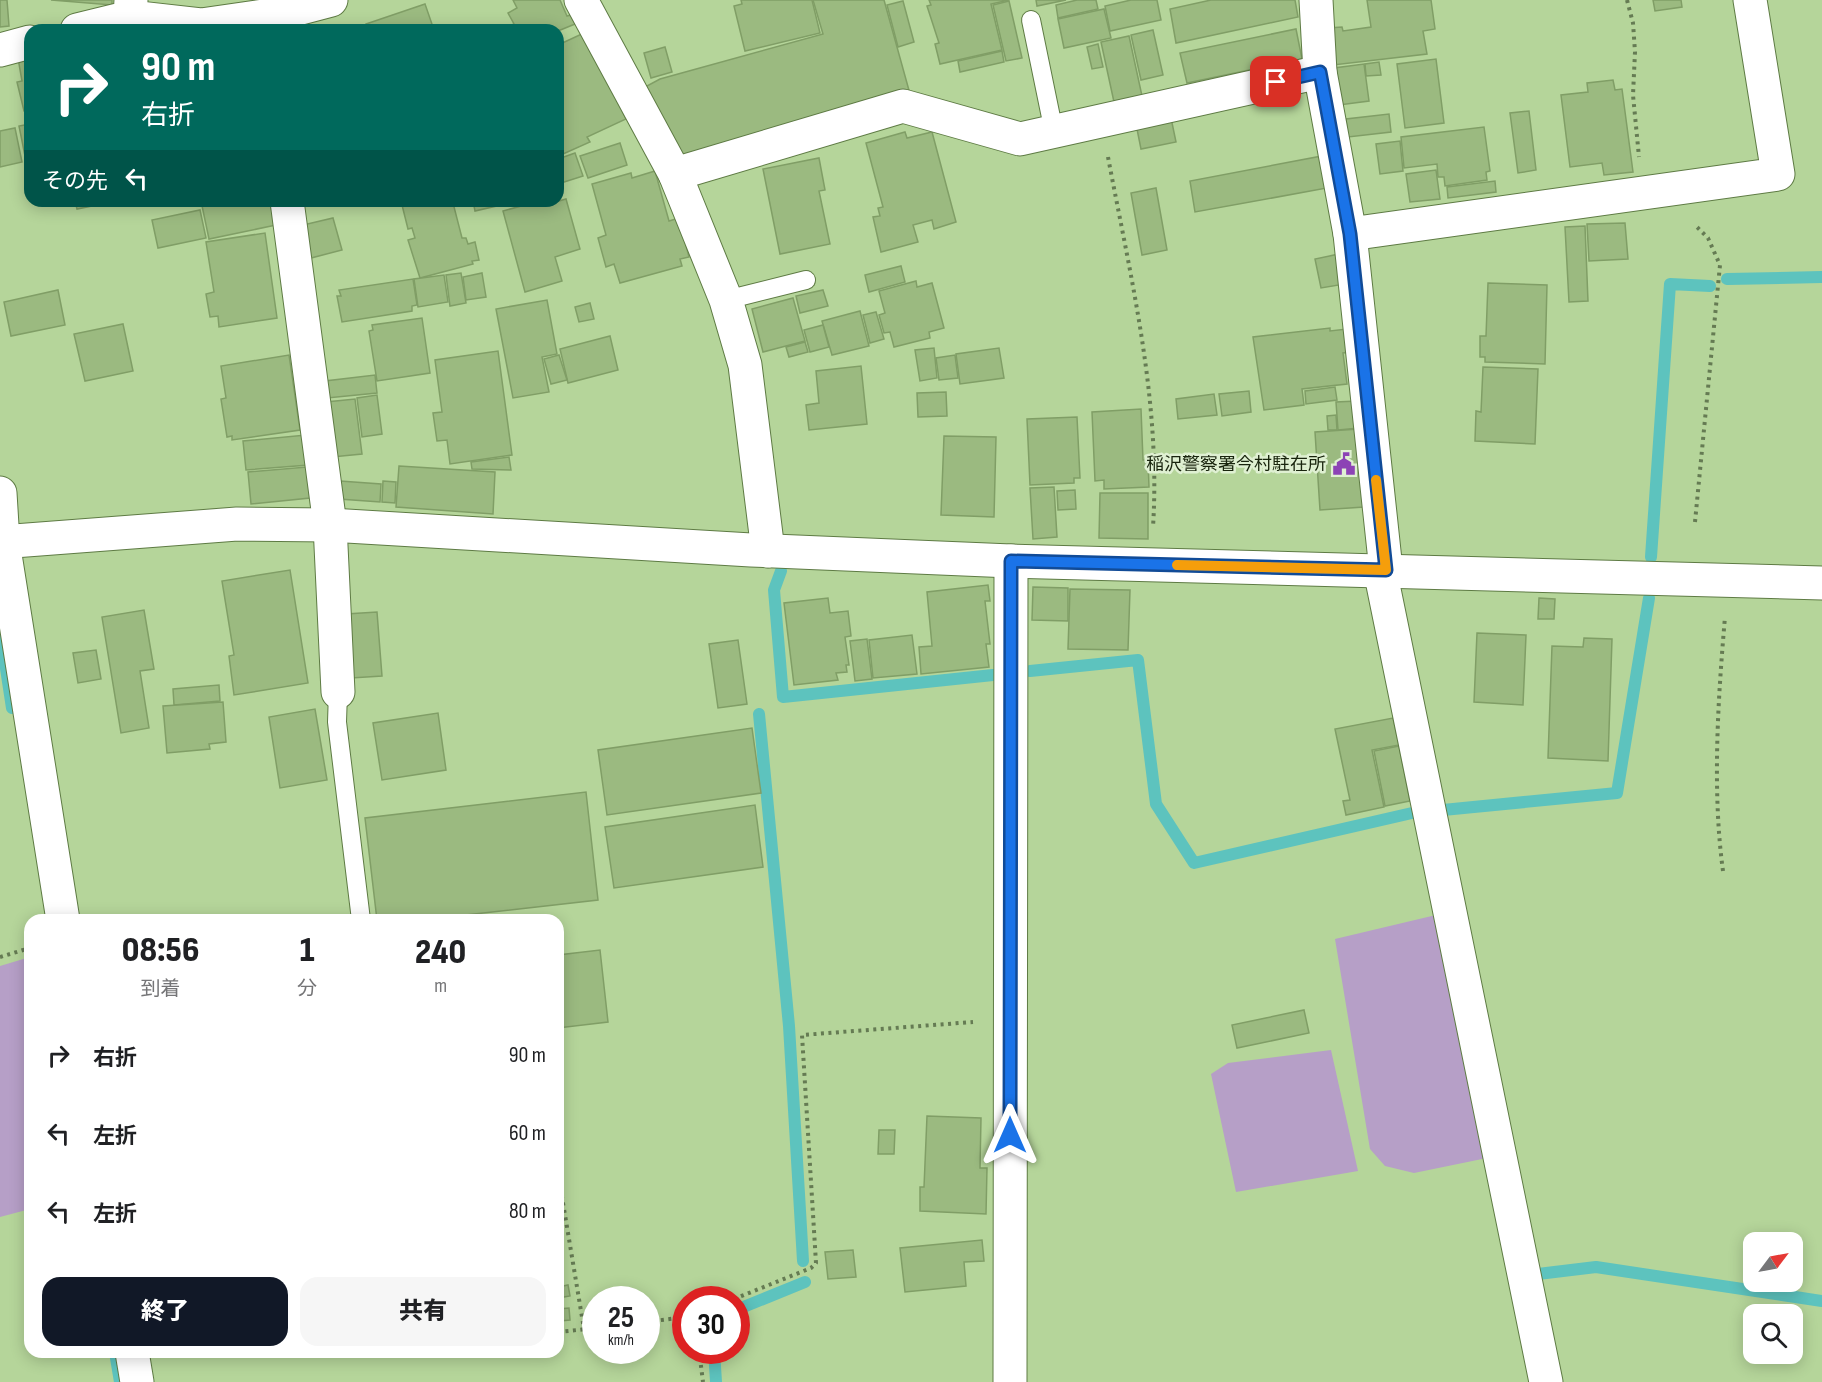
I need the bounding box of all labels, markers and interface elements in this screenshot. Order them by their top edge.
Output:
text: 90 m [141,42,215,93]
icon: right [42,48,120,126]
pin [1250,56,1301,107]
icon: arrive [1259,65,1292,98]
text: 右折 [141,100,195,132]
icon: left [120,162,153,195]
text: その先 [42,168,108,195]
public building icon: 稲沢警察署今村駐在所 [1331,451,1357,477]
place label: 稲沢警察署今村駐在所 [1146,454,1326,475]
text: 08:56 [122,929,199,972]
text: 1 [300,929,315,972]
text: 240 [415,931,466,974]
text: m [434,974,447,998]
text: 到着 [141,977,181,1001]
text: 分 [297,977,317,1001]
icon: right [42,1039,75,1072]
text: 90 m [509,1042,546,1069]
text: 右折 [93,1045,137,1072]
position arrow [978,1103,1042,1167]
icon: left [42,1117,75,1150]
text: 60 m [509,1120,546,1147]
text: 左折 [93,1123,137,1150]
icon: left [42,1195,75,1228]
text: 80 m [509,1198,546,1225]
text: 左折 [93,1201,137,1228]
north arrow [1743,1232,1803,1292]
map controls [1743,1232,1803,1364]
button: 終了 [42,1277,288,1346]
button: 共有 [300,1277,546,1346]
speed limit sign: 30 [672,1286,750,1364]
text: 25 [608,1300,634,1336]
button: search [1743,1304,1803,1364]
text: km/h [608,1331,634,1350]

